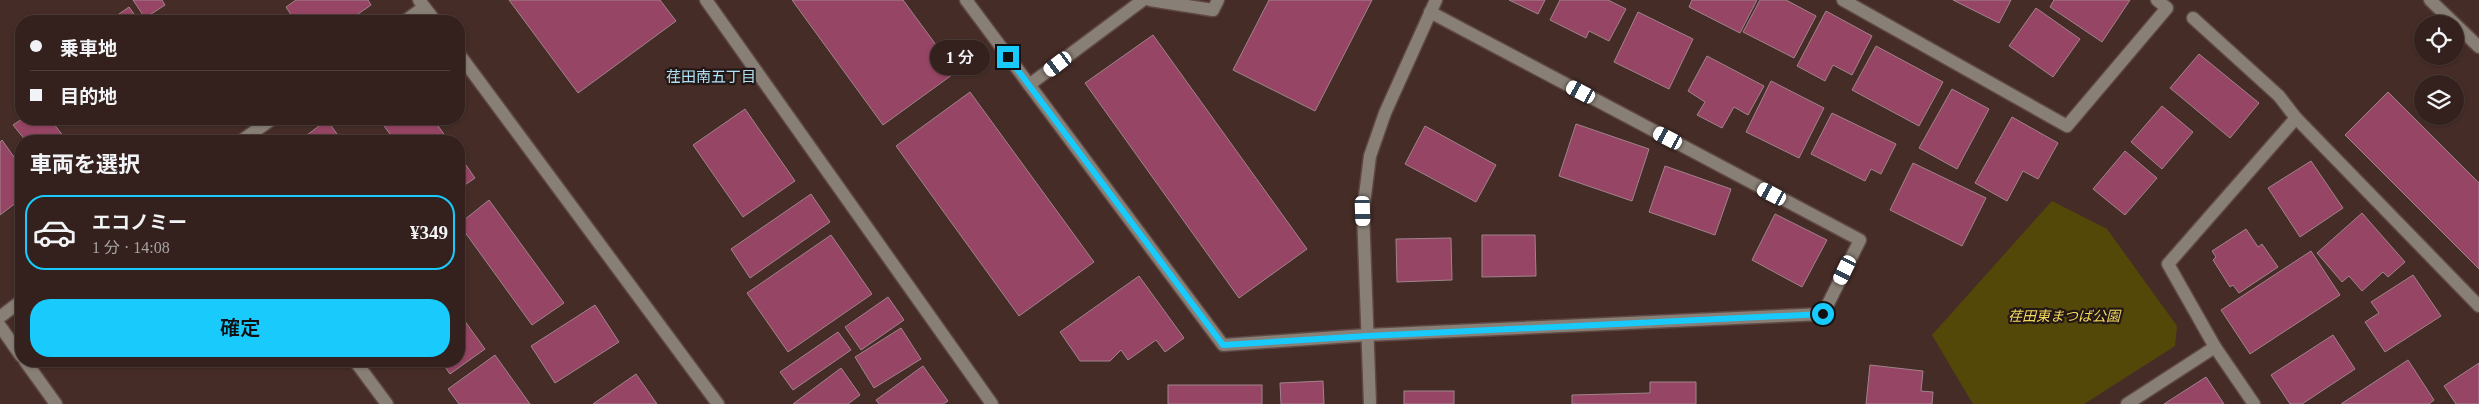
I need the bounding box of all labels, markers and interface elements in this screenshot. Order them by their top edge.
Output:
map controls [2414,15,2464,125]
button: locate [2414,15,2464,65]
text: 乗車地 [60,38,117,59]
callout: 1 分 [930,40,990,74]
route end [997,46,1019,68]
text: 1 分 [946,49,974,66]
car [1041,49,1074,79]
district label: 荏田南五丁目 [666,69,756,85]
button: layers [2414,75,2464,125]
car [1564,78,1597,106]
text: 目的地 [60,86,117,107]
car [1651,124,1684,152]
text: 車両を選択 [30,152,140,177]
car [1755,180,1788,208]
car [1354,196,1371,226]
icon: car [32,210,77,255]
text: エコノミー [92,212,187,233]
text: ¥349 [410,222,448,243]
text: 1 分 · 14:08 [92,239,170,256]
car [1831,253,1858,287]
button: 確定 [30,299,450,357]
route start [1812,303,1834,325]
park label: 荏田東まつば公園 [2008,309,2122,324]

